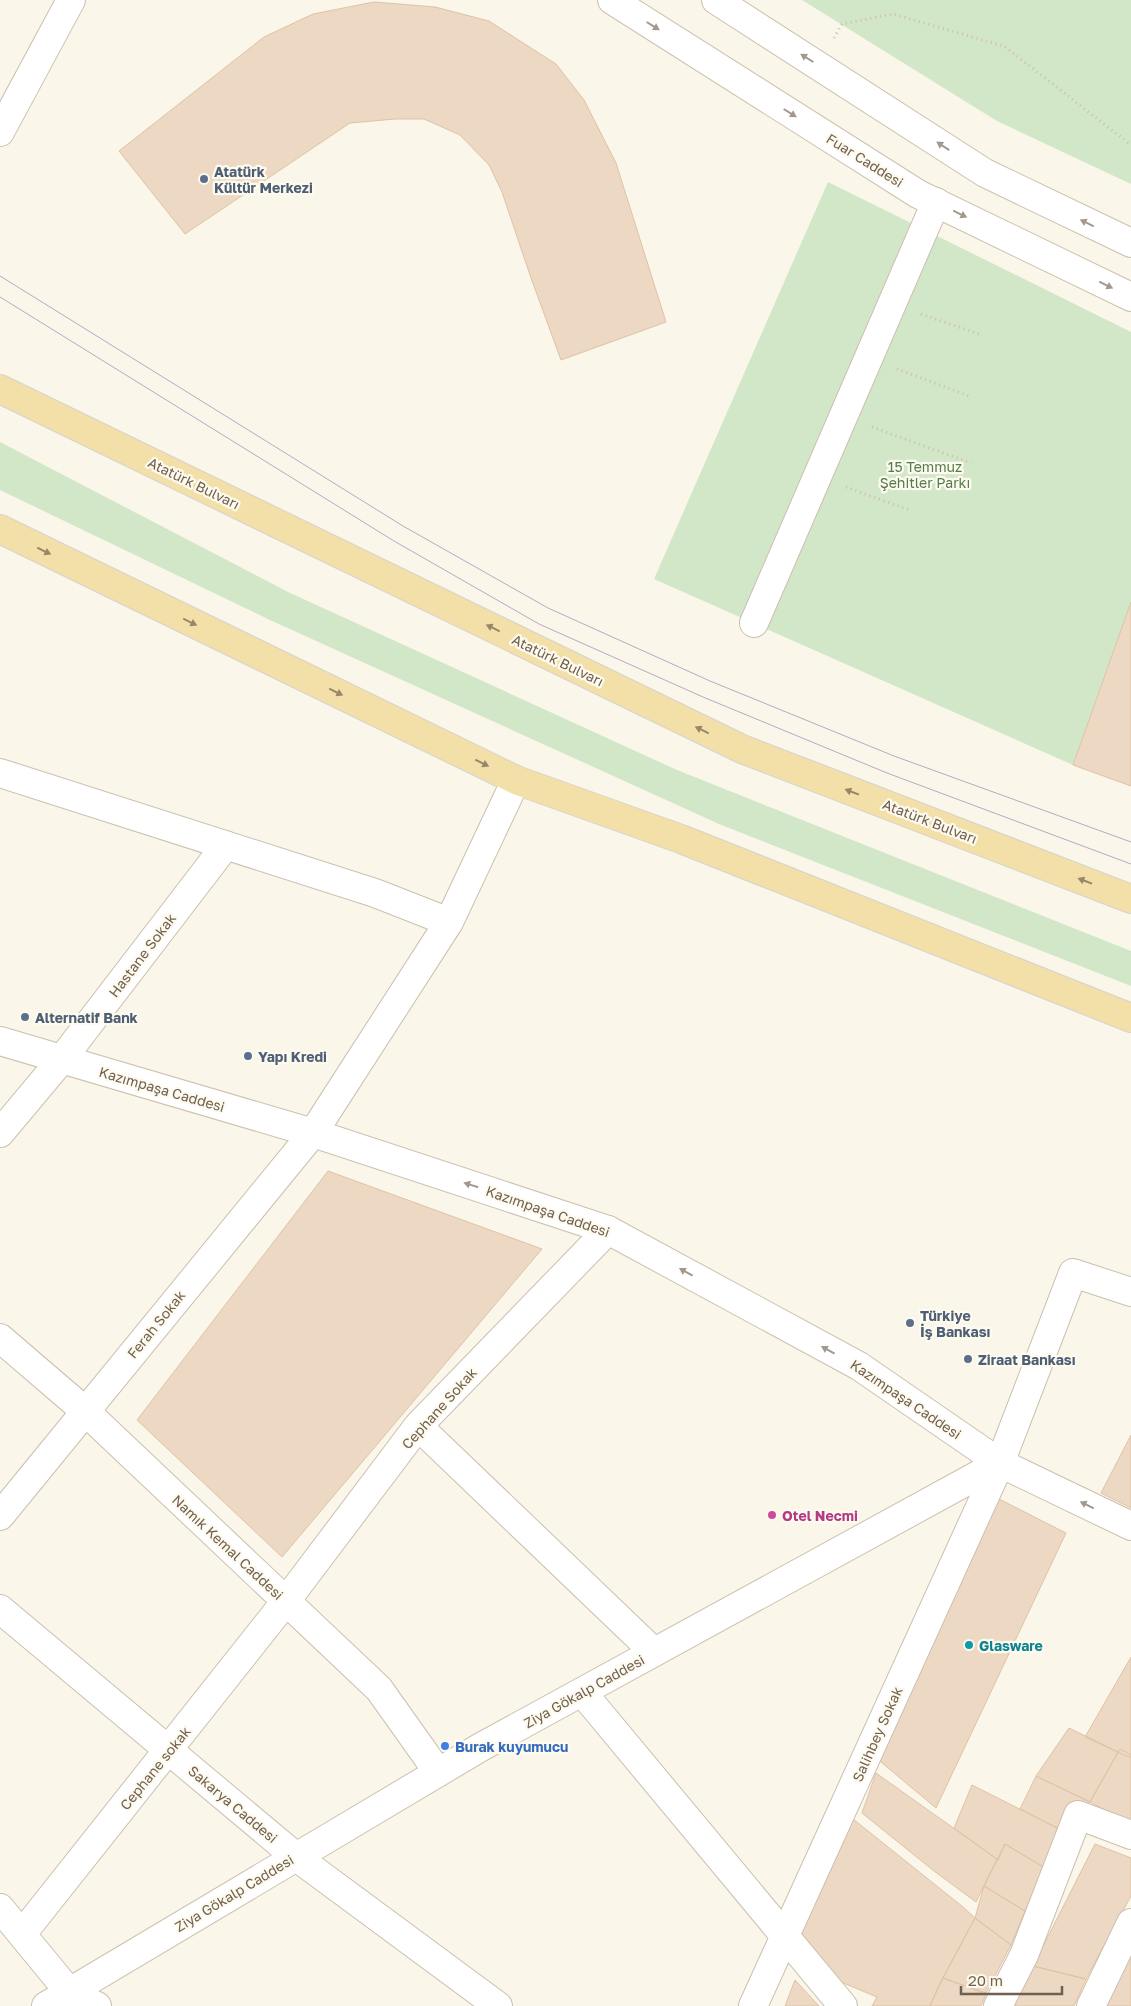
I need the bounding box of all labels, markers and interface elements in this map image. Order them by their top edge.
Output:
one-way arrow [646,21,660,31]
one-way arrow [800,53,814,63]
one-way arrow [784,108,797,118]
street label: Fuar Caddesi [823,130,907,190]
one-way arrow [937,142,950,151]
place label: Atatürk Kültür Merkezi [214,163,313,196]
marker: Atatürk Kültür Merkezi [198,173,210,185]
one-way arrow [953,210,967,218]
one-way arrow [1079,219,1094,227]
one-way arrow [1099,281,1113,289]
street label: Atatürk Bulvarı [145,453,243,513]
park label: 15 Temmuz Şehitler Parkı [880,458,970,491]
one-way arrow [37,547,51,555]
one-way arrow [183,618,197,626]
one-way arrow [486,624,500,632]
street label: Atatürk Bulvarı [509,630,607,690]
one-way arrow [329,689,343,697]
one-way arrow [695,726,709,734]
one-way arrow [475,759,490,768]
one-way arrow [845,787,859,795]
street label: Atatürk Bulvarı [880,795,980,847]
one-way arrow [1078,877,1093,884]
street label: Hastane Sokak [105,910,179,1000]
place label: Alternatif Bank [35,1009,138,1026]
marker: Alternatif Bank [19,1011,31,1023]
place label: Yapı Kredi [258,1048,327,1065]
marker: Yapı Kredi [242,1050,254,1062]
street label: Kazımpaşa Caddesi [97,1063,227,1115]
one-way arrow [463,1181,478,1189]
street label: Kazımpaşa Caddesi [484,1182,612,1240]
one-way arrow [678,1268,693,1276]
street label: Ferah Sokak [123,1286,189,1361]
place label: Türkiye İş Bankası [920,1307,990,1340]
marker: Türkiye İş Bankası [904,1317,916,1329]
one-way arrow [822,1345,835,1354]
place label: Ziraat Bankası [978,1351,1076,1368]
marker: Ziraat Bankası [962,1353,974,1365]
street label: Kazımpaşa Caddesi [847,1356,965,1442]
street label: Cephane Sokak [398,1364,480,1452]
street label: Namık Kemal Caddesi [169,1491,287,1603]
one-way arrow [1080,1501,1094,1509]
place label: Otel Necmi [782,1507,858,1524]
marker: Otel Necmi [766,1509,778,1521]
place label: Glasware [979,1637,1043,1654]
marker: Glasware [963,1639,975,1651]
street label: Ziya Gökalp Caddesi [521,1651,647,1731]
street label: Salihbey Sokak [848,1684,906,1784]
street label: Cephane sokak [116,1723,194,1813]
place label: Burak kuyumucu [455,1738,568,1755]
marker: Burak kuyumucu [439,1740,451,1752]
street label: Sakarya Caddesi [185,1762,281,1846]
street label: Ziya Gökalp Caddesi [172,1851,296,1935]
scale bar [961,1964,1062,1996]
text: 20 m [968,1971,1003,1989]

